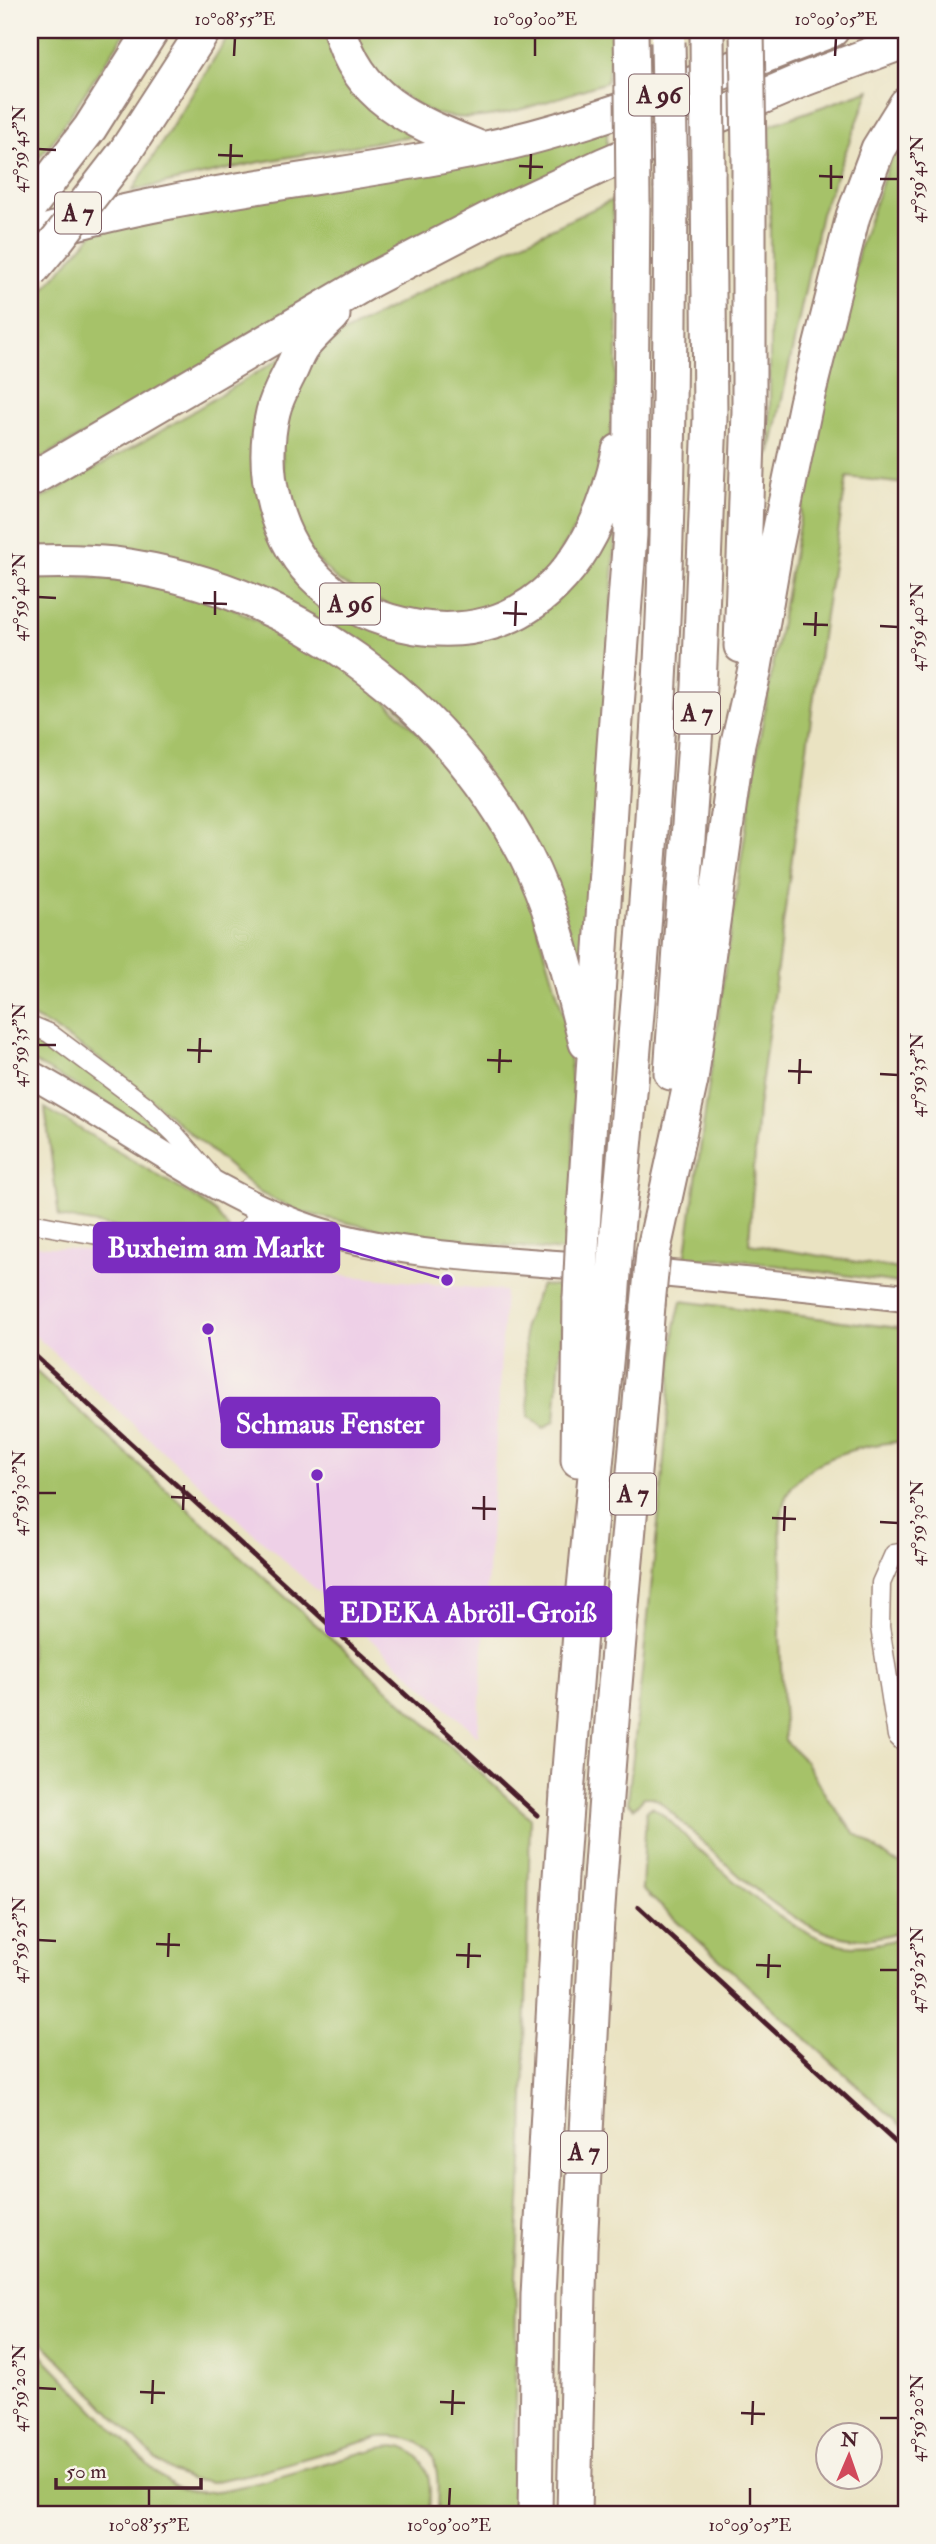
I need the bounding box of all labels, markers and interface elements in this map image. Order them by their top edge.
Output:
text: 10°08'55"E [195,8,275,31]
text: 10°09'00"E [493,8,577,31]
text: 10°09'05"E [795,8,877,31]
road number: A 96 [629,74,689,116]
text: 47°59'45"N [8,105,31,193]
text: 47°59'45"N [906,135,929,223]
road number: A 7 [55,192,101,233]
text: 47°59'40"N [8,553,31,641]
text: 47°59'40"N [906,583,929,671]
road number: A 96 [320,584,380,624]
road number: A 7 [674,692,720,734]
text: 47°59'35"N [8,1003,31,1087]
text: 47°59'35"N [906,1033,929,1117]
callout: Buxheim am Markt [94,1223,339,1272]
text: Buxheim am Markt [108,1231,324,1266]
callout: Schmaus Fenster [222,1398,439,1447]
text: Schmaus Fenster [236,1407,425,1442]
text: 47°59'30"N [8,1450,31,1536]
road number: A 7 [610,1474,656,1514]
text: 47°59'30"N [906,1480,929,1566]
callout: EDEKA Abröll-Groiß [326,1587,611,1636]
text: EDEKA Abröll-Groiß [339,1596,597,1631]
text: 47°59'25"N [8,1897,31,1983]
text: 47°59'25"N [906,1927,929,2013]
road number: A 7 [561,2132,607,2172]
text: 47°59'20"N [8,2344,31,2432]
text: 47°59'20"N [906,2374,929,2462]
north arrow [814,2422,884,2492]
text: N [840,2428,859,2452]
scale bar [56,2446,201,2490]
text: 50 m [66,2458,107,2485]
text: 10°08'55"E [109,2514,189,2537]
text: 10°09'00"E [407,2514,491,2537]
text: 10°09'05"E [709,2514,791,2537]

